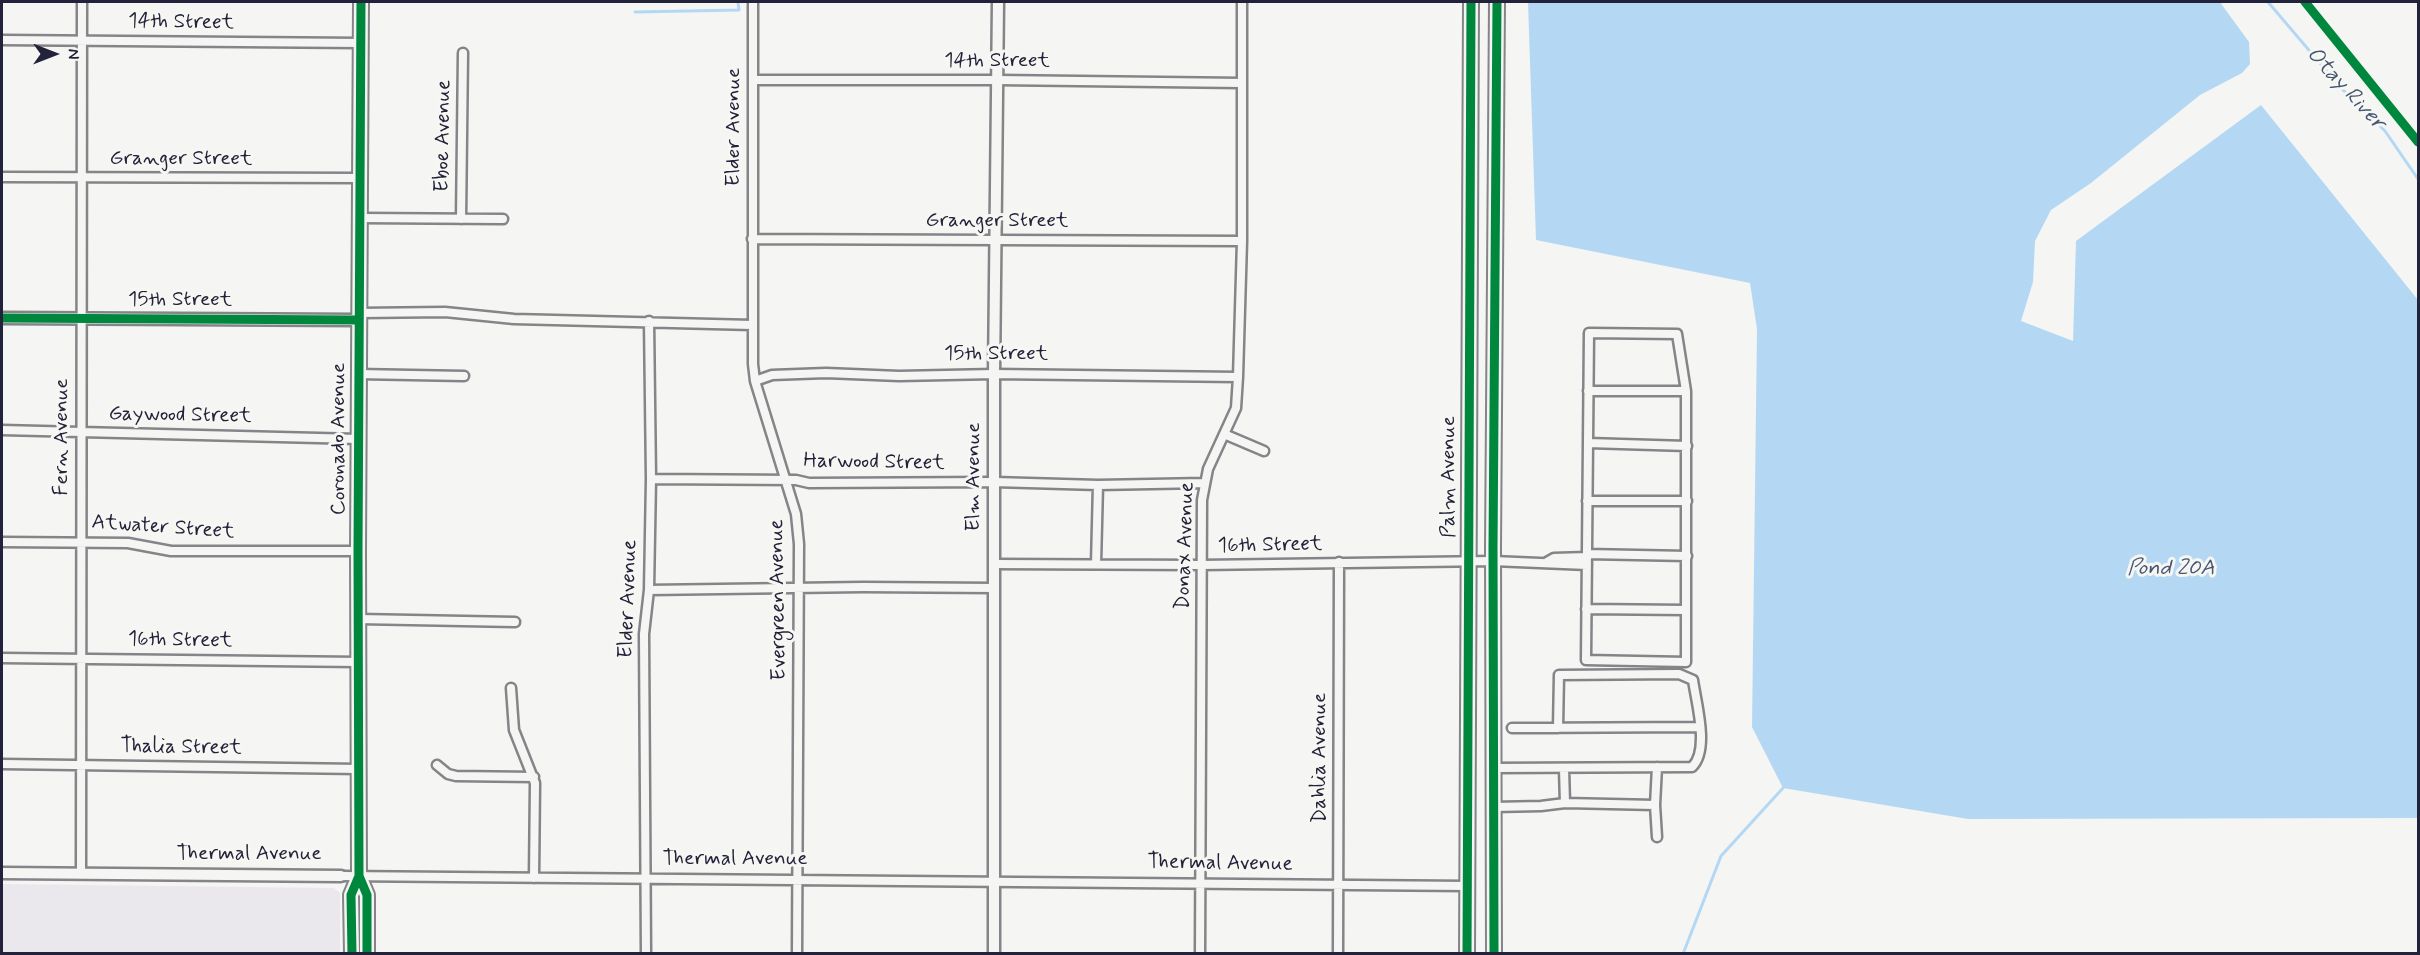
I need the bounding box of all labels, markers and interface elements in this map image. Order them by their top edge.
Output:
street label: 14th Street [128,9,234,37]
north arrow [24,24,84,84]
water label: Otay River [2300,42,2390,136]
text: N [62,49,83,59]
street label: 14th Street [944,49,1050,75]
street label: Elder Avenue [722,68,748,186]
street label: Eboe Avenue [430,80,458,192]
street label: Granger Street [110,147,252,173]
street label: Granger Street [926,209,1068,235]
street label: 15th Street [128,288,232,314]
street label: 15th Street [944,342,1048,368]
street label: Coronado Avenue [327,363,353,515]
street label: Fern Avenue [50,378,76,496]
street label: Gaywood Street [108,402,252,430]
street label: Palm Avenue [1437,416,1463,538]
street label: Elm Avenue [962,423,988,531]
street label: Harwood Street [803,449,945,477]
street label: Donax Avenue [1171,482,1201,610]
street label: Atwater Street [91,510,235,546]
street label: Evergreen Avenue [765,519,793,681]
street label: 16th Street [1218,532,1322,560]
street label: Elder Avenue [614,539,644,659]
water label: Pond 20A [2127,556,2215,582]
street label: 16th Street [128,627,232,655]
street label: Dahlia Avenue [1308,693,1334,823]
street label: Thalia Street [120,734,242,762]
street label: Thermal Avenue [176,842,322,868]
street label: Thermal Avenue [662,847,808,873]
street label: Thermal Avenue [1147,850,1293,878]

